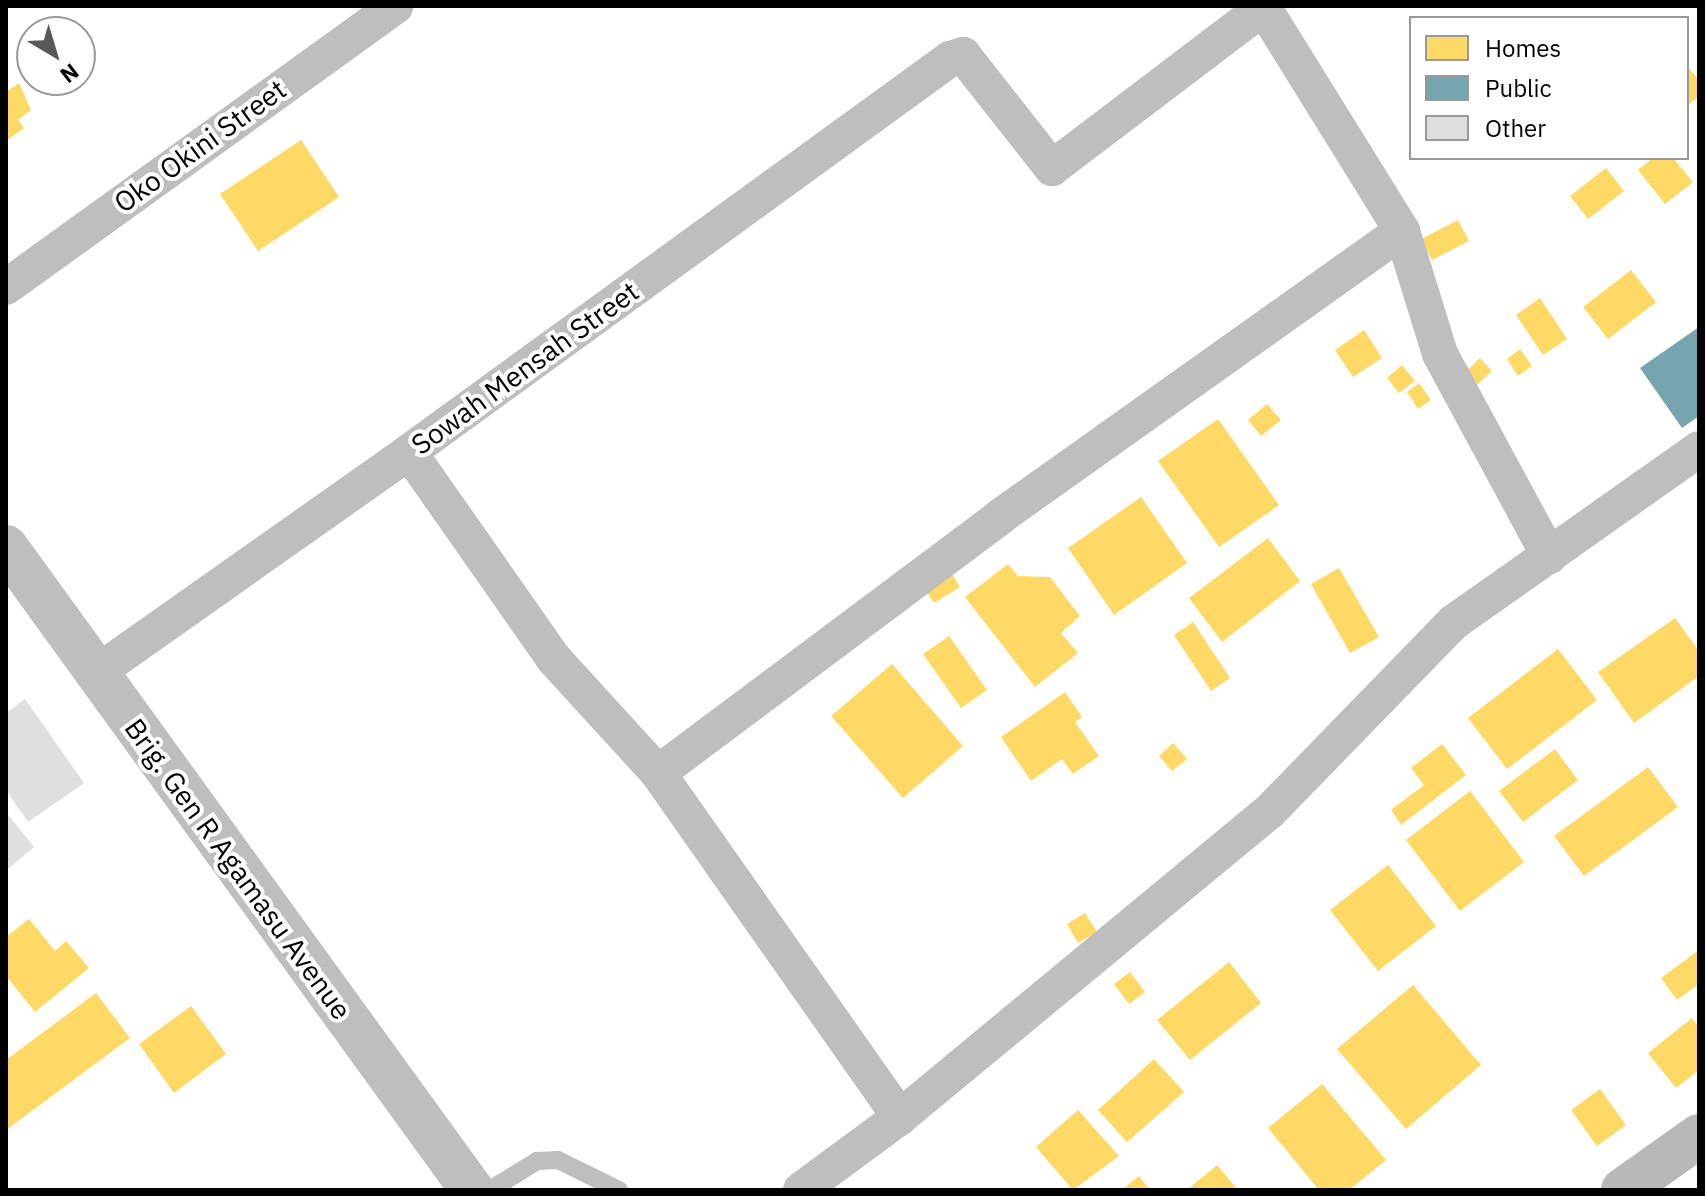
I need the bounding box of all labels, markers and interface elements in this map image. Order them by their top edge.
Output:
north arrow [16,16,96,96]
legend [1409,16,1689,160]
text: Homes [1485,32,1561,64]
text: N [55,57,85,90]
street label: Oko Okini Street [107,72,293,220]
text: Public [1485,72,1552,104]
text: Other [1485,112,1546,144]
street label: Sowah Mensah Street [405,274,645,462]
street label: Brig. Gen R Agamasu Avenue [118,712,358,1026]

